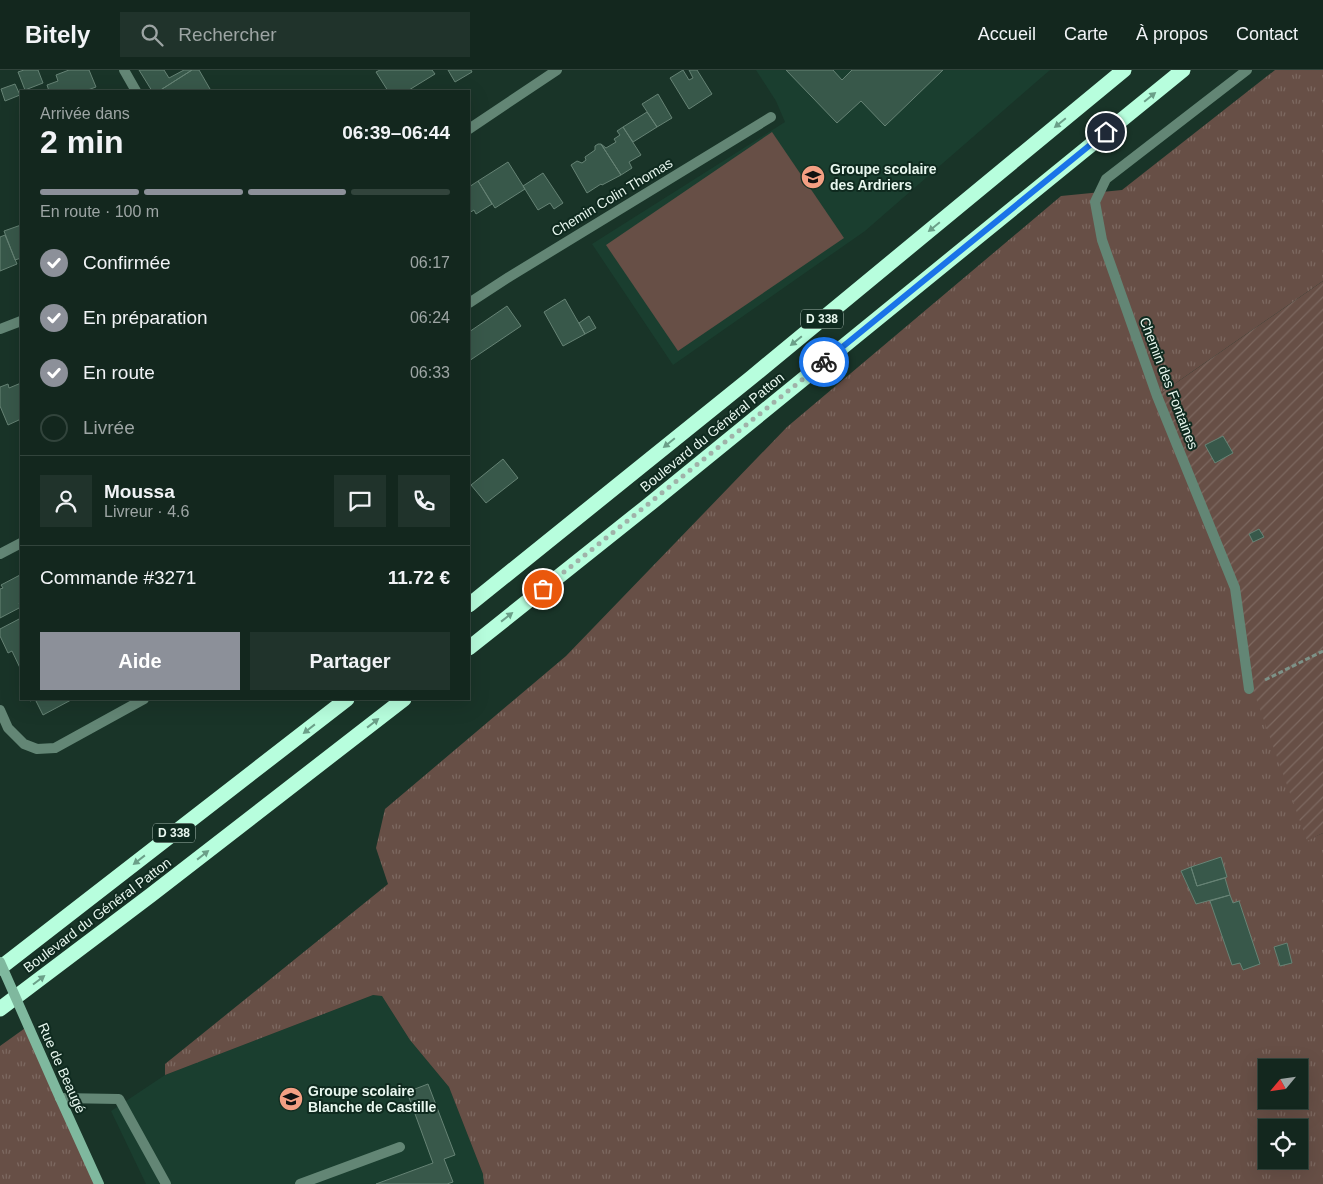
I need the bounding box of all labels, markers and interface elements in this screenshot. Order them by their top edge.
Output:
search box [120,12,470,57]
text: Bitely [25,21,90,48]
icon: search [138,21,166,49]
text: Rechercher [178,24,277,45]
text: Accueil [978,24,1036,44]
text: Carte [1064,24,1108,44]
text: À propos [1136,24,1208,44]
text: Contact [1236,24,1298,44]
one-way arrow [1143,91,1156,102]
text: Arrivée dans [40,105,130,122]
pin [1085,111,1127,153]
one-way arrow [1054,118,1067,129]
icon: home [1092,118,1120,146]
text: 06:39–06:44 [342,122,450,143]
text: 2 min [40,124,124,160]
street label: Chemin Colin Thomas [549,155,675,239]
place label: Groupe scolaire des Ardriers [830,161,937,193]
school or university icon: Groupe scolaire des Ardriers [800,164,826,190]
text: En route · 100 m [40,203,159,220]
one-way arrow [928,221,941,232]
icon: check [40,249,68,277]
text: Confirmée [83,252,171,273]
text: 06:17 [410,254,450,271]
icon: check [40,304,68,332]
text: En préparation [83,307,208,328]
text: 06:24 [410,309,450,326]
road number: D 338 [801,310,843,328]
street label: Chemin des Fontaines [1136,315,1202,451]
one-way arrow [789,336,802,347]
courier [799,337,849,387]
icon: bike [810,348,838,376]
icon: check [40,359,68,387]
text: En route [83,362,155,383]
text: 06:33 [410,364,450,381]
street label: Boulevard du Général Patton [637,369,787,495]
text: Livrée [83,417,135,438]
one-way arrow [663,438,676,449]
button: person [40,475,92,527]
button: chat [334,475,386,527]
button: phone [398,475,450,527]
text: Moussa [104,481,175,502]
text: Livreur · 4.6 [104,503,189,520]
text: Commande #3271 [40,567,196,588]
text: 11.72 € [388,567,450,588]
pin [522,568,564,610]
icon: bag [529,575,557,603]
one-way arrow [500,612,513,623]
button: Aide [40,632,240,690]
button: Partager [250,632,450,690]
one-way arrow [366,718,380,728]
one-way arrow [303,723,316,734]
road number: D 338 [153,824,195,842]
one-way arrow [196,850,210,860]
street label: Boulevard du Général Patton [20,854,174,976]
one-way arrow [133,855,146,866]
one-way arrow [32,975,46,985]
street label: Rue de Beaugé [35,1020,89,1116]
north arrow [1258,1059,1308,1109]
map controls [1258,1059,1308,1169]
place label: Groupe scolaire Blanche de Castille [308,1083,437,1115]
school or university icon: Groupe scolaire Blanche de Castille [278,1086,304,1112]
button: locate [1258,1119,1308,1169]

